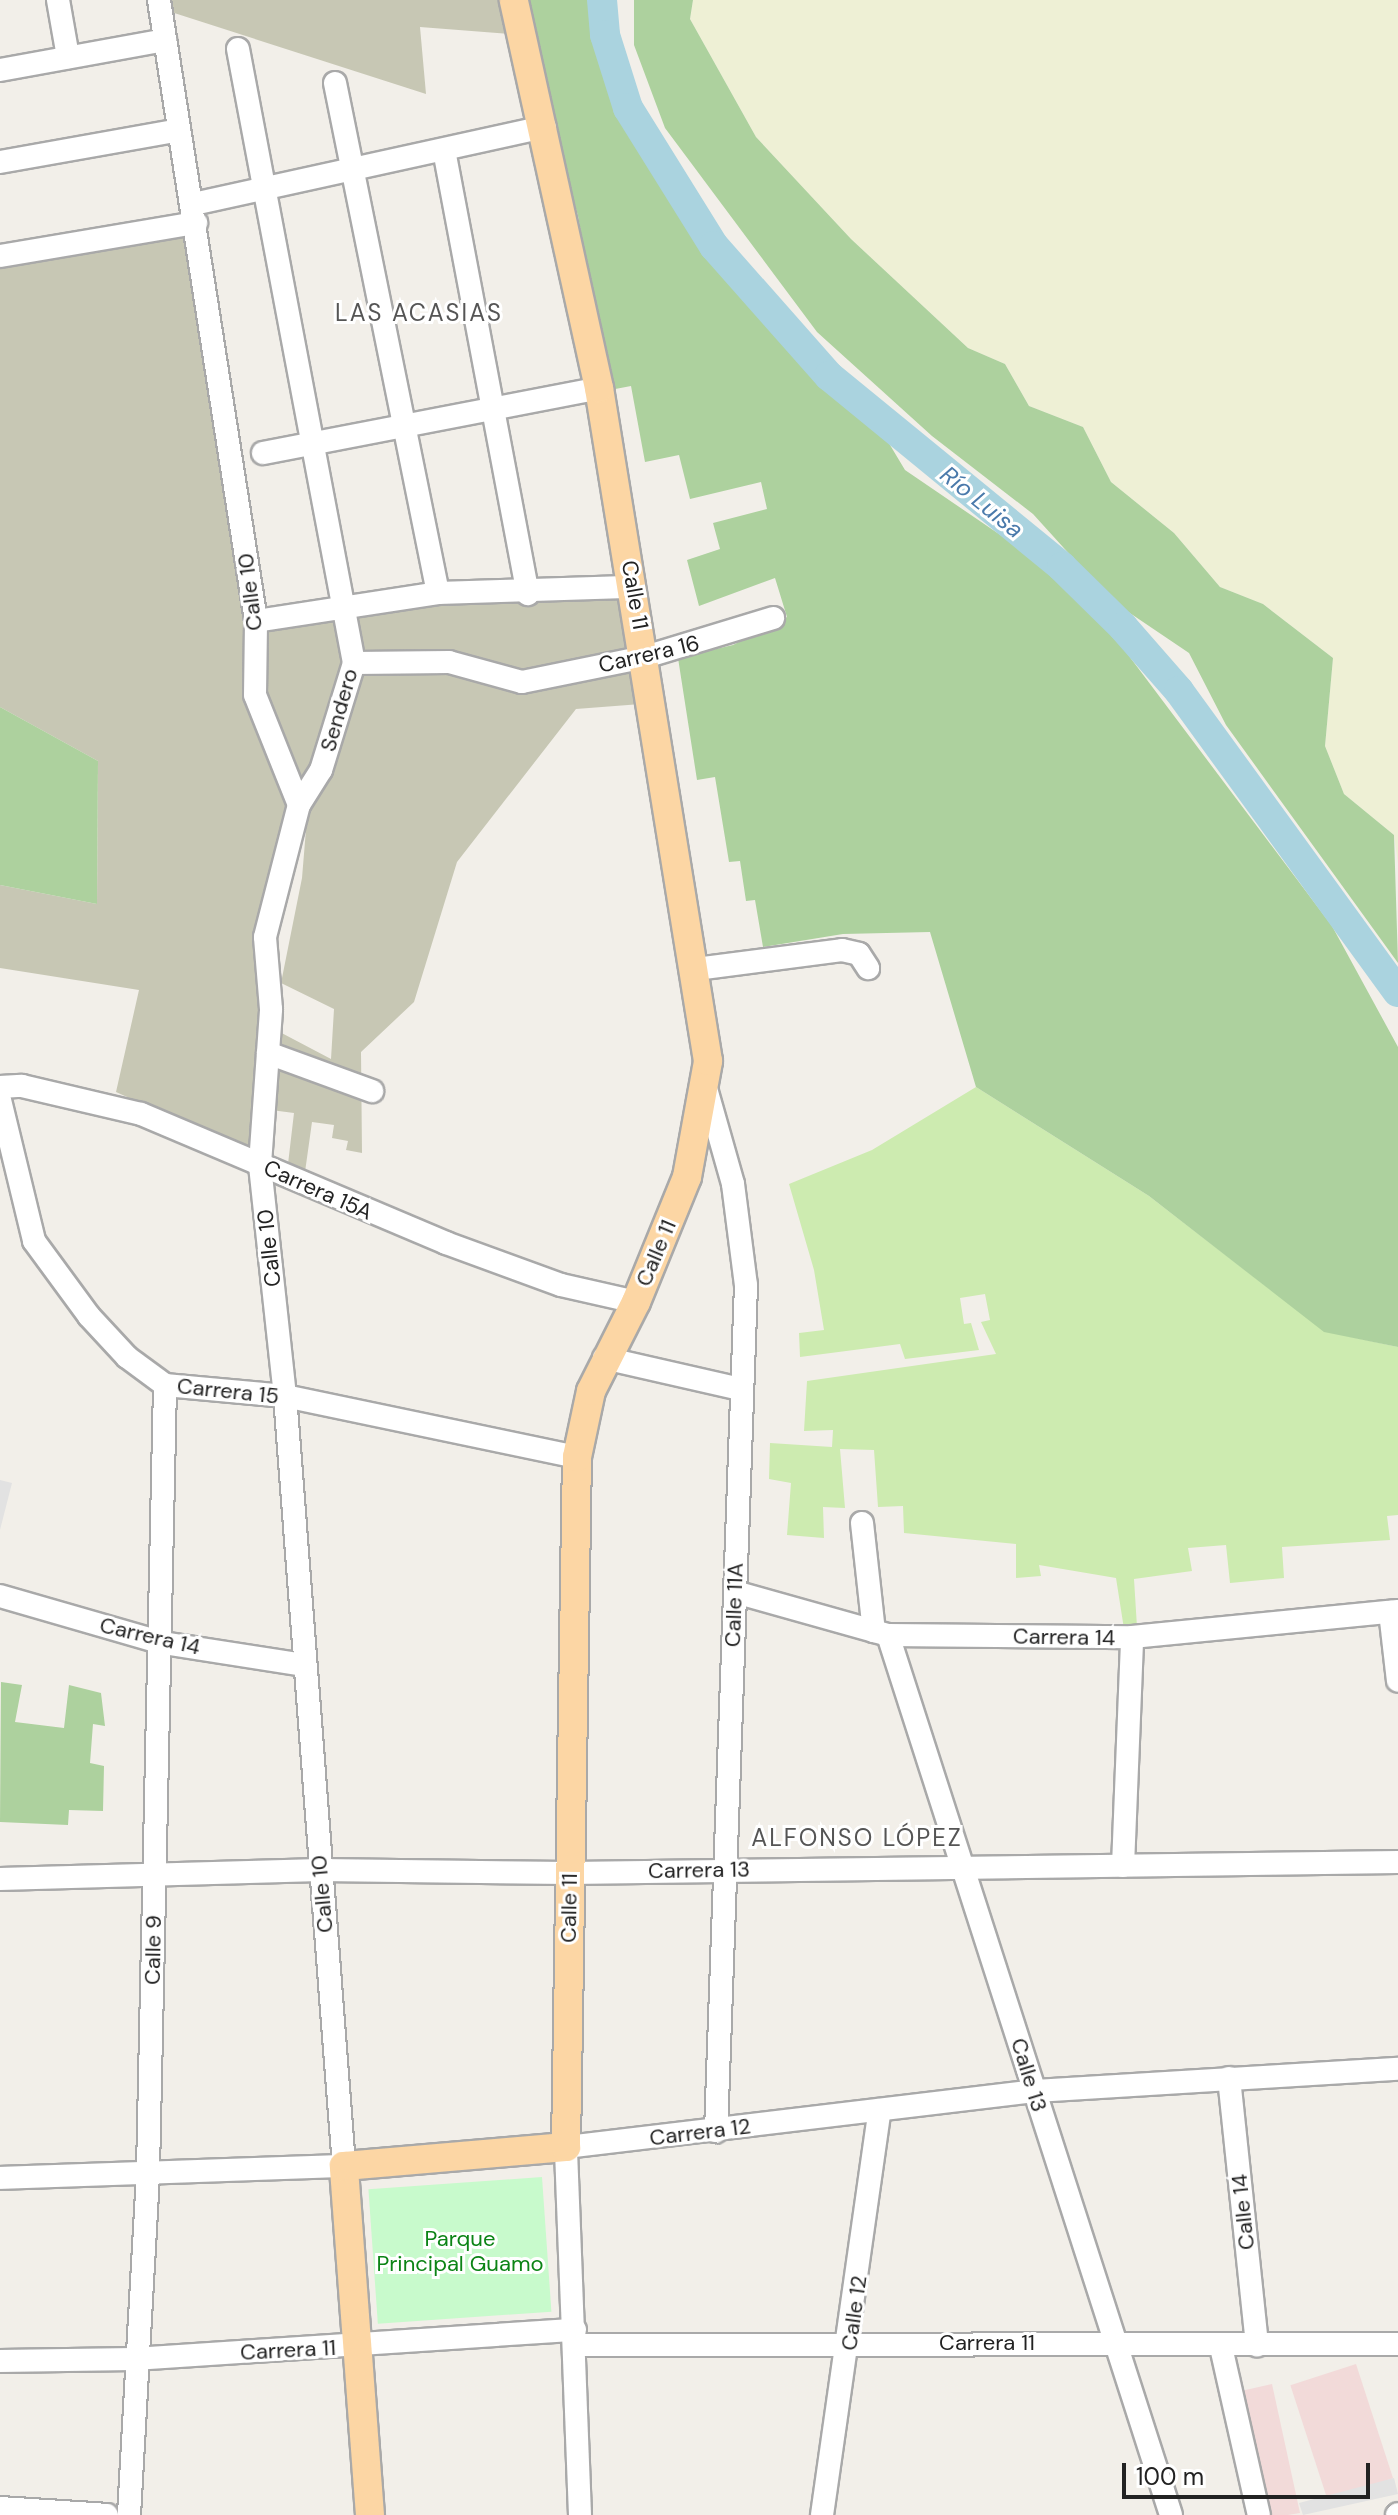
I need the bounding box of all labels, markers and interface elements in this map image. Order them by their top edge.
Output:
district label: LAS ACASIAS [335,299,503,327]
water label: Río Luisa [935,460,1029,544]
street label: Calle 10 [232,552,268,632]
street label: Calle 11 [616,558,654,632]
street label: Carrera 16 [596,630,702,678]
street label: Sendero [315,666,363,754]
street label: Carrera 15A [260,1154,376,1226]
street label: Calle 10 [252,1208,286,1288]
street label: Calle 11 [630,1216,682,1290]
street label: Carrera 15 [176,1373,280,1409]
street label: Calle 11A [719,1562,749,1648]
street label: Carrera 14 [97,1612,203,1660]
street label: Carrera 14 [1013,1623,1115,1651]
district label: ALFONSO LÓPEZ [751,1824,963,1852]
street label: Calle 10 [305,1854,339,1934]
street label: Carrera 13 [648,1856,750,1884]
street label: Calle 11 [555,1873,583,1943]
street label: Calle 9 [139,1915,167,1985]
street label: Calle 13 [1005,2035,1053,2115]
street label: Carrera 12 [648,2113,752,2151]
street label: Calle 14 [1226,2173,1260,2251]
park label: Parque Principal Guamo [376,2225,544,2276]
street label: Calle 12 [836,2274,872,2352]
street label: Carrera 11 [939,2330,1035,2356]
street label: Carrera 11 [239,2334,337,2366]
scale bar [1126,2447,1374,2497]
text: 100 m [1136,2461,1204,2492]

